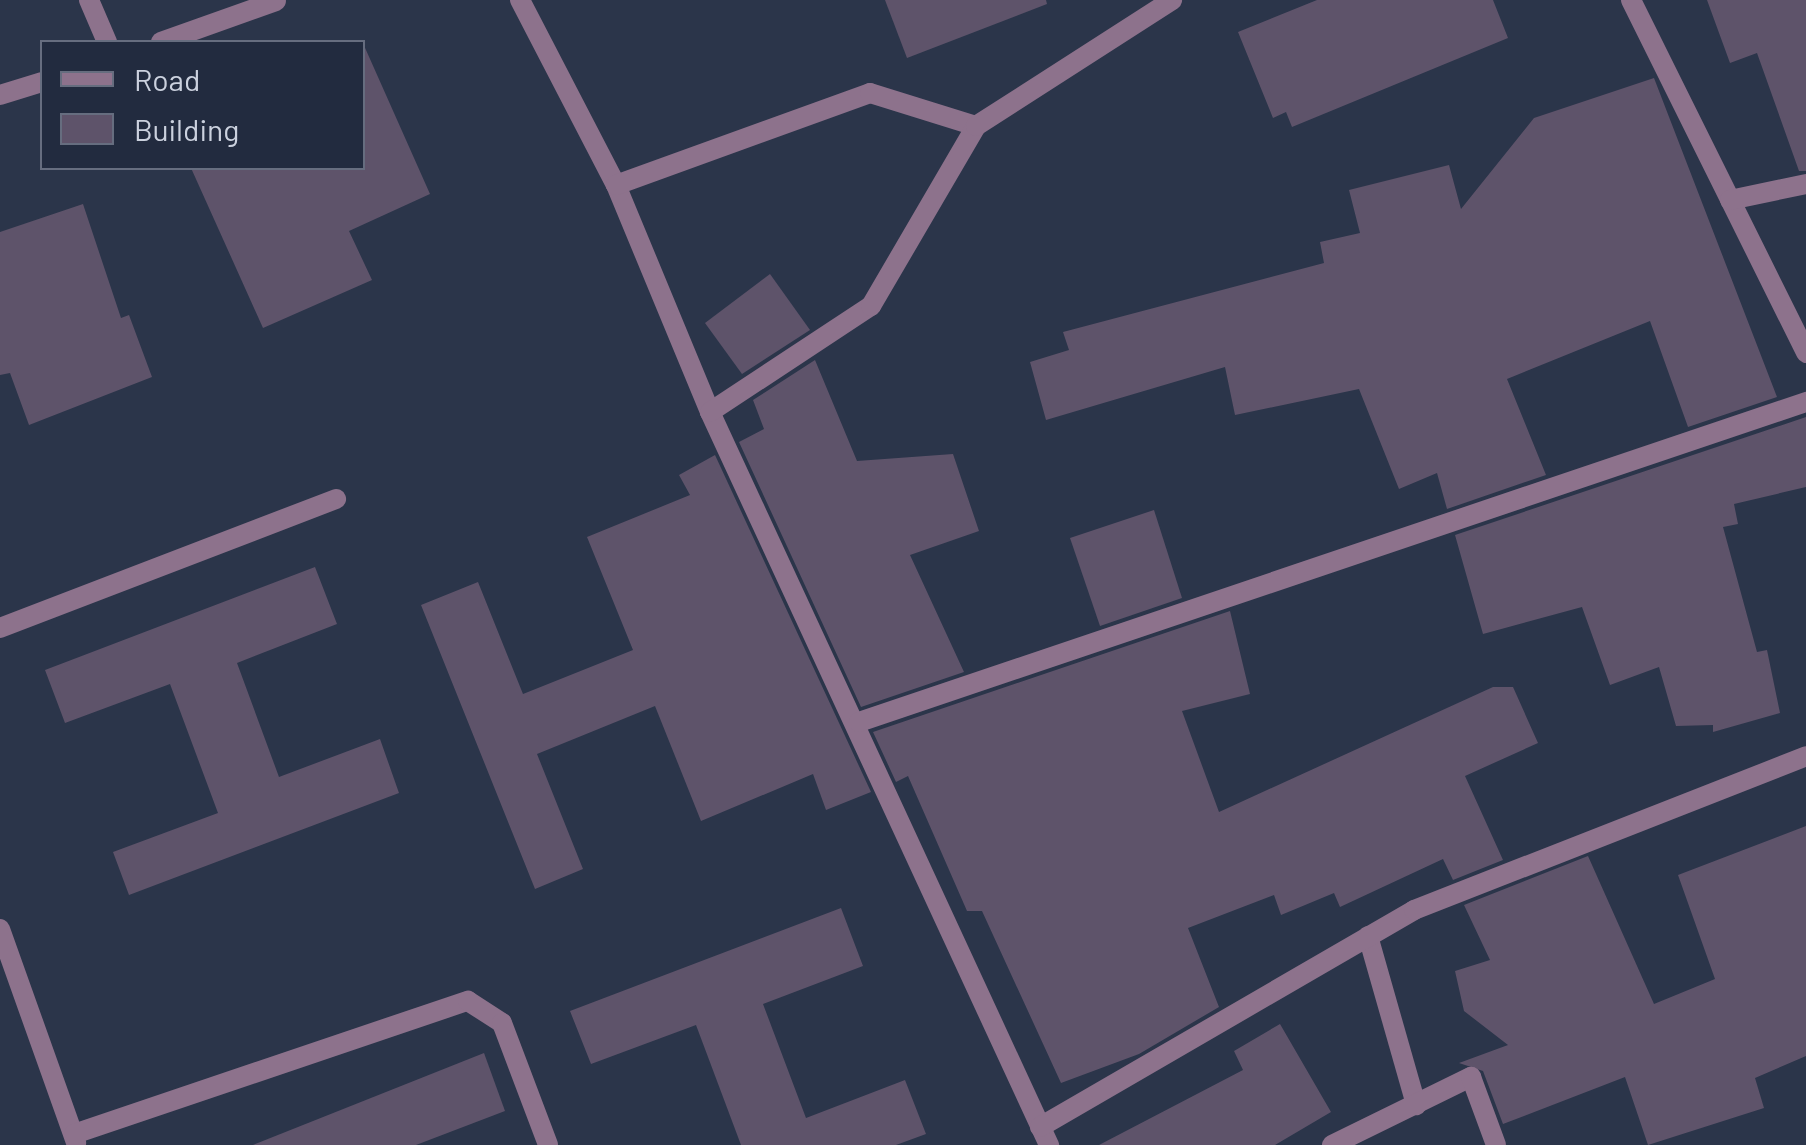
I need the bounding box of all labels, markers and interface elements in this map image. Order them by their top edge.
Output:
legend [40,40,365,170]
text: Road [134,61,200,97]
text: Building [134,111,239,147]

